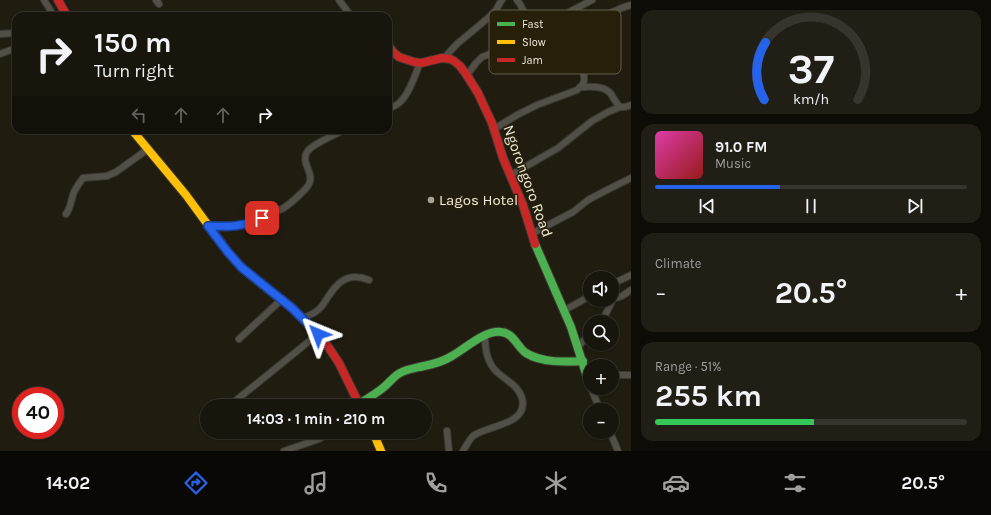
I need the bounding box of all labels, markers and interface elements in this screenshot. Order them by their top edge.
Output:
legend [489,10,621,74]
text: Fast [522,18,543,31]
text: 150 m [94,26,172,59]
icon: right [28,28,80,80]
text: Slow [522,36,546,49]
text: 37 [788,45,834,93]
text: Jam [522,54,543,67]
text: Turn right [94,60,174,82]
text: km/h [793,91,829,108]
icon: left [128,104,150,126]
icon: ahead [170,104,192,126]
icon: ahead [212,104,234,126]
icon: right [254,104,276,126]
street label: Ngorongoro Road [499,122,557,240]
text: 91.0 FM [715,138,767,156]
text: Music [715,156,751,171]
place label: Lagos Hotel [439,191,518,209]
marker: Lagos Hotel [426,195,436,205]
icon: previous [696,195,718,217]
icon: pause [800,195,822,217]
icon: next [904,195,926,217]
pin [245,201,279,235]
icon: arrive [251,207,273,229]
text: Climate [655,256,701,271]
map controls [583,271,619,439]
button: sound [583,271,619,307]
text: 20.5° [775,275,847,311]
text: − [655,280,667,306]
text: + [955,280,967,306]
position arrow [297,313,339,355]
button: search [583,315,619,351]
button: + [583,359,619,395]
text: Range · 51% [655,359,722,374]
text: 255 km [655,378,762,414]
speed limit sign: 40 [12,387,64,439]
button: − [583,403,619,439]
text: 14:03 · 1 min · 210 m [247,410,385,428]
icon: directions [182,469,210,497]
icon: music [302,469,330,497]
icon: phone [422,469,450,497]
icon: climate [542,469,570,497]
icon: car [662,469,690,497]
icon: filters [781,469,809,497]
text: 14:02 [46,472,90,494]
text: 20.5° [901,472,945,494]

